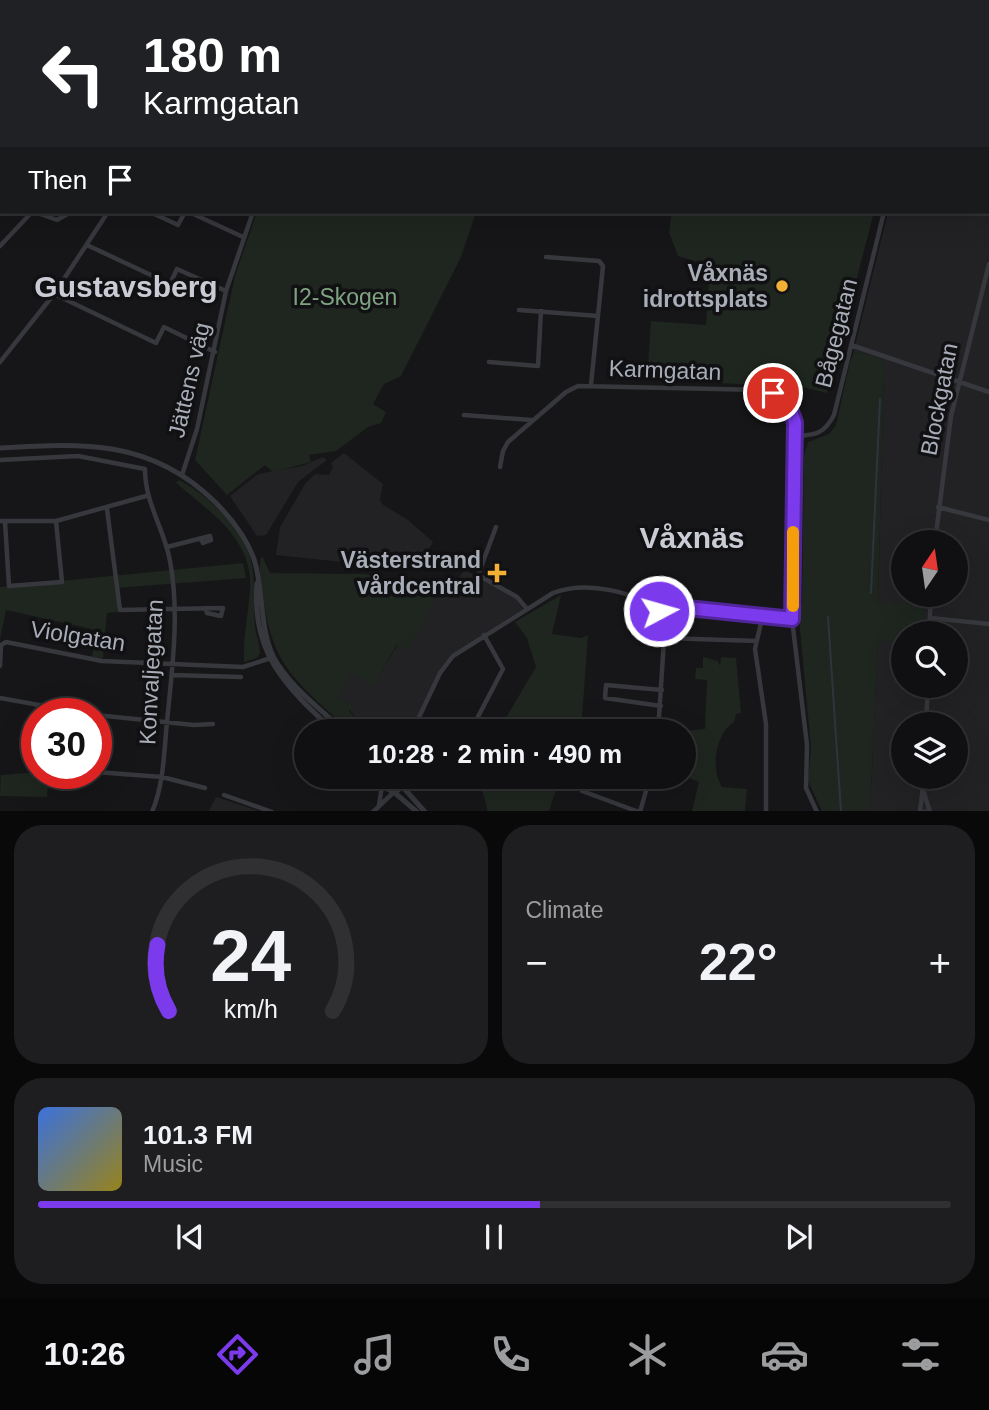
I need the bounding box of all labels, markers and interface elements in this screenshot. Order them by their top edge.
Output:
icon: left [28,28,119,119]
text: 180 m [143,28,282,82]
text: Karmgatan [143,85,300,121]
icon: arrive [101,161,139,199]
text: Then [28,165,87,195]
place label: Våxnäs idrottsplats [643,260,768,312]
district label: Gustavsberg [34,270,218,303]
street label: Bågegatan [810,276,862,390]
marker: Våxnäs idrottsplats [774,278,790,294]
park label: I2-Skogen [293,284,397,310]
street label: Jättens väg [163,320,215,440]
street label: Blockgatan [915,341,963,457]
street label: Karmgatan [608,355,722,385]
pin [743,363,803,423]
icon: arrive [754,374,792,412]
district label: Våxnäs [639,521,745,554]
north arrow [891,530,968,607]
map controls [891,530,968,789]
place label: Västerstrand vårdcentral [340,547,481,599]
marker: Västerstrand vårdcentral [487,563,507,583]
position arrow [622,574,696,648]
street label: Konvaljegatan [134,599,168,745]
street label: Violgatan [29,616,127,656]
button: search [891,621,968,698]
speed limit sign: 30 [21,698,112,789]
button: layers [891,712,968,789]
text: 10:28 · 2 min · 490 m [368,739,622,769]
text: Climate [526,897,603,923]
text: 24 [210,915,292,996]
text: 22° [699,933,778,991]
text: − [526,942,548,984]
text: + [929,942,951,984]
text: km/h [224,994,278,1022]
text: 101.3 FM [143,1120,253,1150]
text: Music [143,1151,203,1177]
icon: previous [171,1218,209,1256]
icon: pause [475,1218,513,1256]
icon: next [780,1218,818,1256]
icon: directions [213,1330,262,1379]
icon: music [350,1330,399,1379]
icon: phone [486,1330,535,1379]
icon: climate [623,1330,672,1379]
icon: car [760,1330,809,1379]
icon: filters [896,1330,945,1379]
text: 10:26 [44,1336,126,1372]

